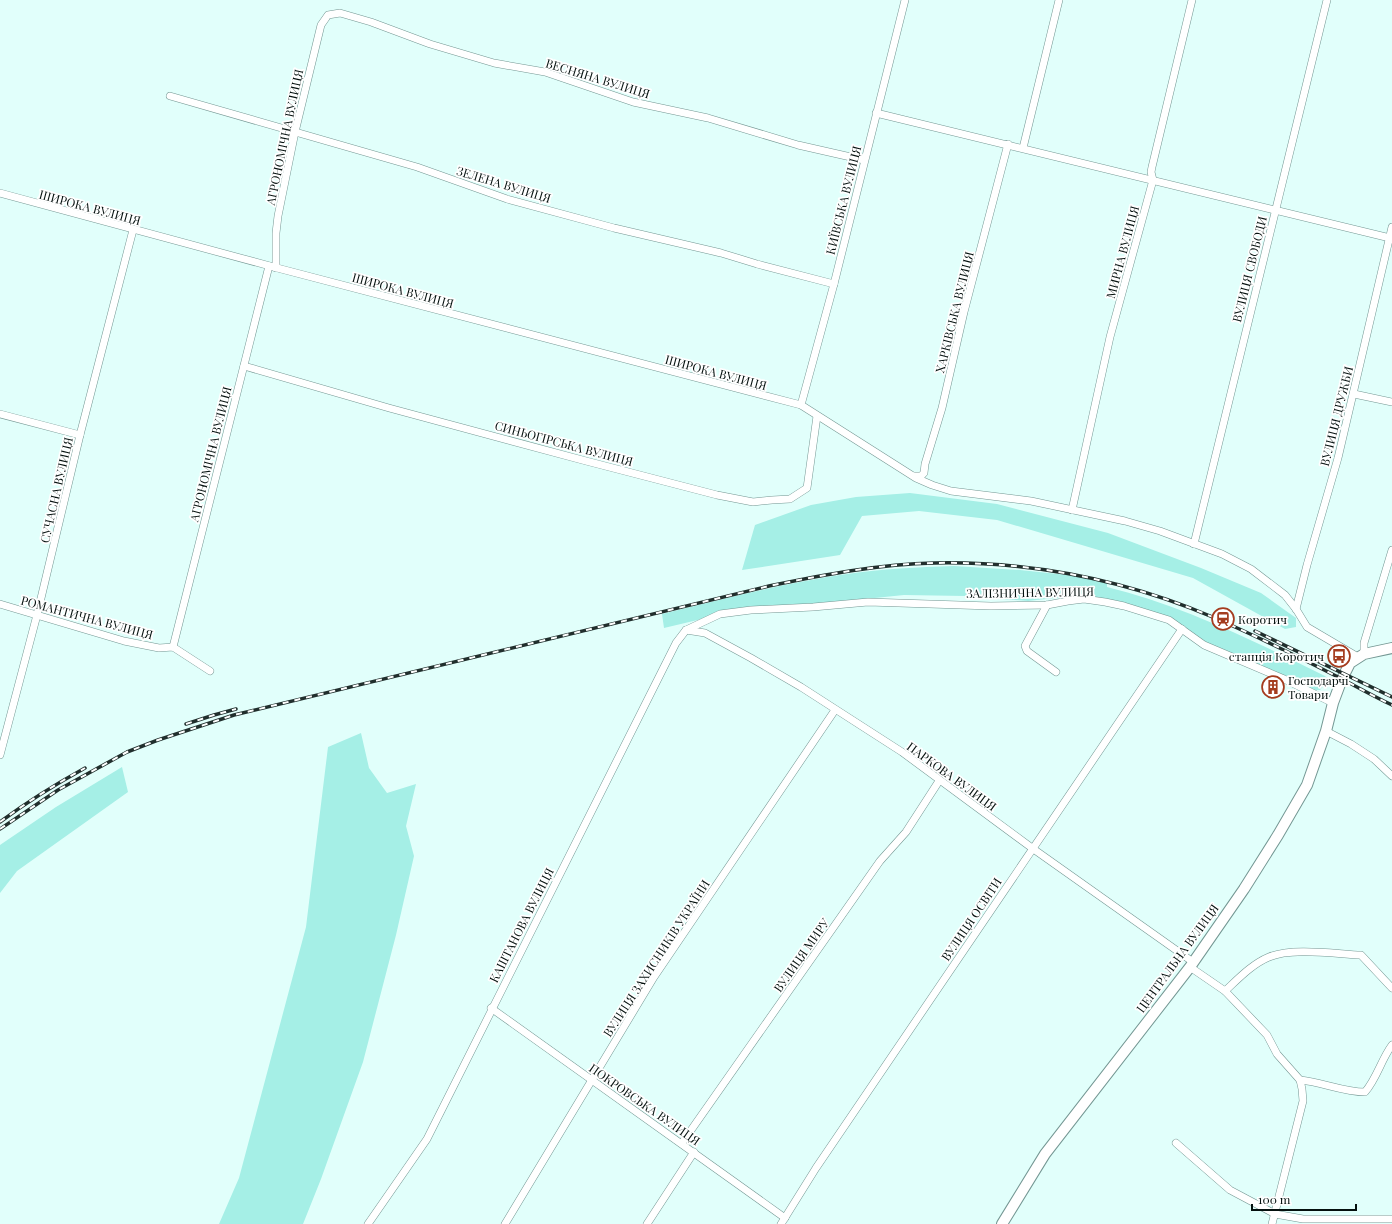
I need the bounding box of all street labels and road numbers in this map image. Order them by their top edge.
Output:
street label: ВЕСНЯНА ВУЛИЦЯ [544,55,652,102]
street label: АГРОНОМІЧНА ВУЛИЦЯ [262,67,306,207]
street label: КИЇВСЬКА ВУЛИЦЯ [822,144,864,256]
street label: ЗЕЛЕНА ВУЛИЦЯ [455,162,553,206]
street label: ШИРОКА ВУЛИЦЯ [37,186,143,228]
street label: МИРНА ВУЛИЦЯ [1102,204,1142,300]
street label: ВУЛИЦЯ СВОБОДИ [1228,214,1270,324]
street label: ХАРКІВСЬКА ВУЛИЦЯ [931,249,977,374]
street label: ШИРОКА ВУЛИЦЯ [350,269,456,311]
street label: ШИРОКА ВУЛИЦЯ [663,351,769,393]
street label: ВУЛИЦЯ ДРУЖБИ [1316,364,1356,468]
street label: АГРОНОМІЧНА ВУЛИЦЯ [185,385,235,524]
street label: СИНЬОГІРСЬКА ВУЛИЦЯ [493,417,635,469]
street label: СУЧАСНА ВУЛИЦЯ [36,435,76,545]
street label: ЗАЛІЗНИЧНА ВУЛИЦЯ [966,583,1094,601]
street label: РОМАНТИЧНА ВУЛИЦЯ [19,592,155,642]
street label: ПАРКОВА ВУЛИЦЯ [904,738,1000,814]
street label: КАШТАНОВА ВУЛИЦЯ [485,865,557,985]
street label: ВУЛИЦЯ ОСВІТИ [937,874,1005,964]
street label: ВУЛИЦЯ ЗАХИСНИКІВ УКРАЇНИ [599,876,713,1040]
street label: ЦЕНТРАЛЬНА ВУЛИЦЯ [1132,900,1222,1016]
street label: ВУЛИЦЯ МИРУ [770,915,832,995]
street label: ПОКРОВСЬКА ВУЛИЦЯ [586,1060,704,1148]

